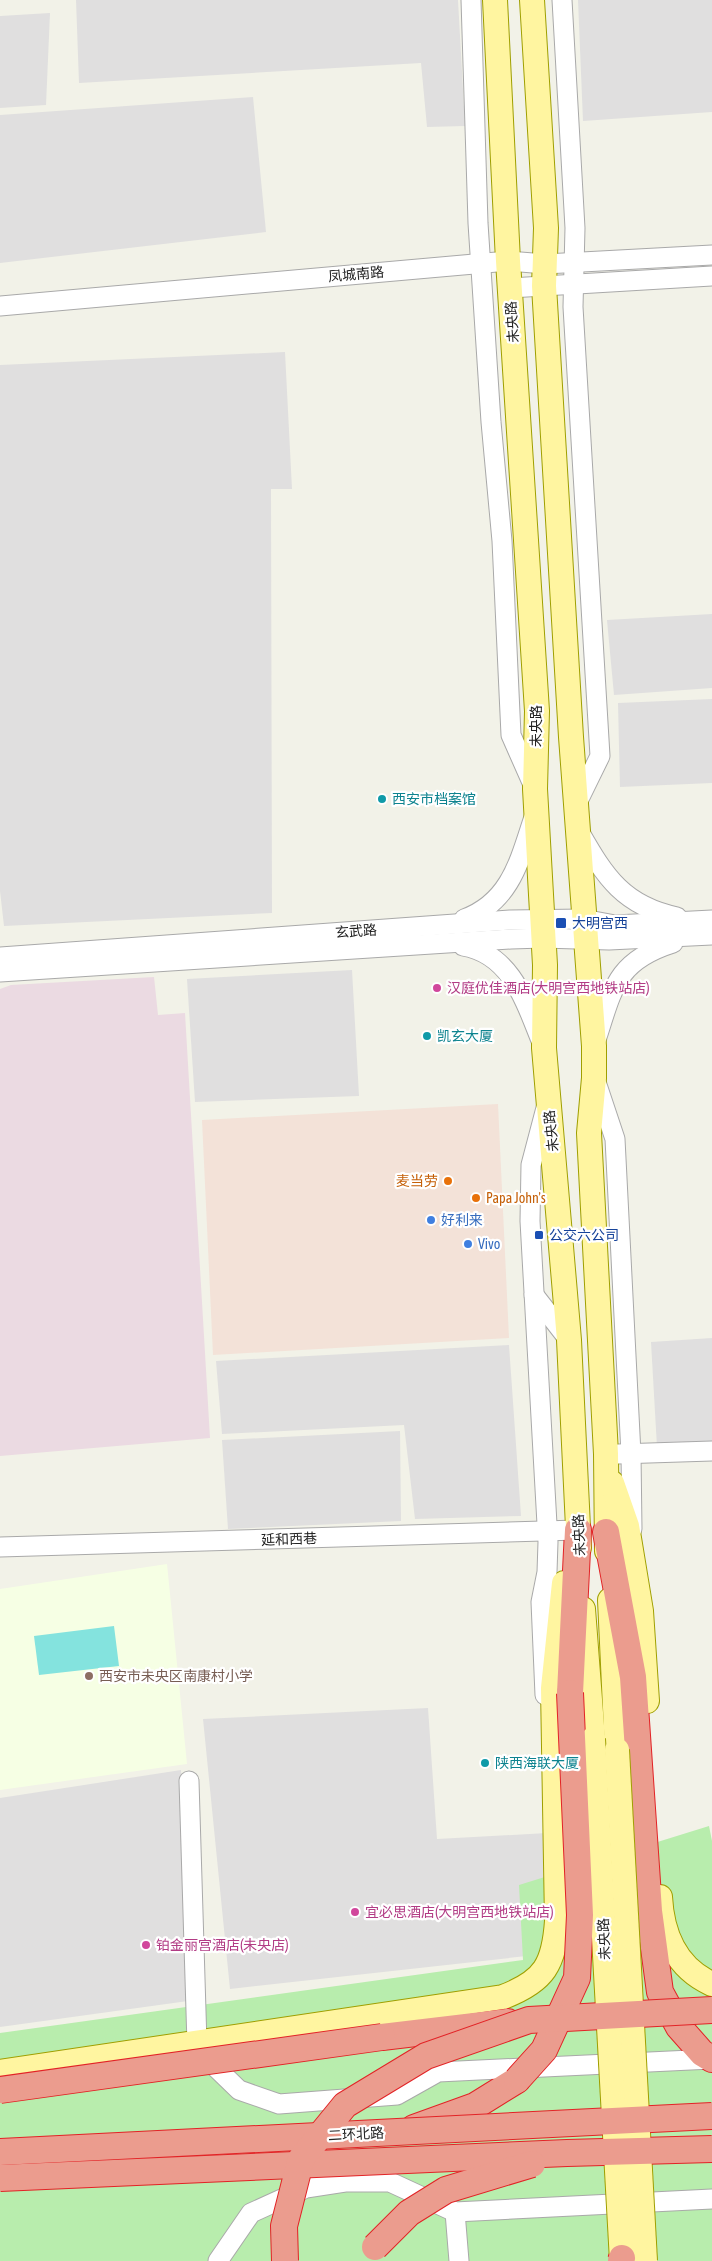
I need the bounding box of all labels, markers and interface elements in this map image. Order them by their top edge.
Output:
street label: 凤城南路 [327,264,385,284]
street label: 未央路 [503,300,521,344]
street label: 未央路 [528,705,544,747]
place label: 西安市档案馆 [392,791,476,807]
marker: 西安市档案馆 [376,793,388,805]
place label: 大明宫西 [572,915,628,931]
marker: 大明宫西 [554,916,568,930]
street label: 玄武路 [334,922,378,940]
place label: 汉庭优佳酒店(大明宫西地铁站店) [447,980,650,996]
marker: 汉庭优佳酒店(大明宫西地铁站店) [431,982,443,994]
place label: 凯玄大厦 [437,1028,493,1044]
marker: 凯玄大厦 [421,1030,433,1042]
street label: 未央路 [541,1109,561,1153]
place label: 麦当劳 [396,1173,438,1189]
marker: 麦当劳 [442,1175,454,1187]
place label: Papa John's [486,1190,546,1206]
marker: Papa John's [470,1192,482,1204]
place label: 好利来 [441,1212,483,1228]
marker: 好利来 [425,1214,437,1226]
place label: 公交六公司 [549,1227,619,1243]
marker: 公交六公司 [533,1229,545,1241]
place label: Vivo [478,1236,500,1252]
marker: Vivo [462,1238,474,1250]
street label: 未央路 [570,1514,588,1556]
street label: 延和西巷 [261,1530,317,1548]
place label: 西安市未央区南康村小学 [99,1668,253,1684]
marker: 西安市未央区南康村小学 [83,1670,95,1682]
place label: 陕西海联大厦 [495,1755,579,1771]
marker: 陕西海联大厦 [479,1757,491,1769]
place label: 宜必思酒店(大明宫西地铁站店) [365,1904,554,1920]
marker: 宜必思酒店(大明宫西地铁站店) [349,1906,361,1918]
street label: 未央路 [595,1918,613,1960]
place label: 铂金丽宫酒店(未央店) [156,1937,289,1953]
marker: 铂金丽宫酒店(未央店) [140,1939,152,1951]
street label: 二环北路 [328,2125,384,2143]

